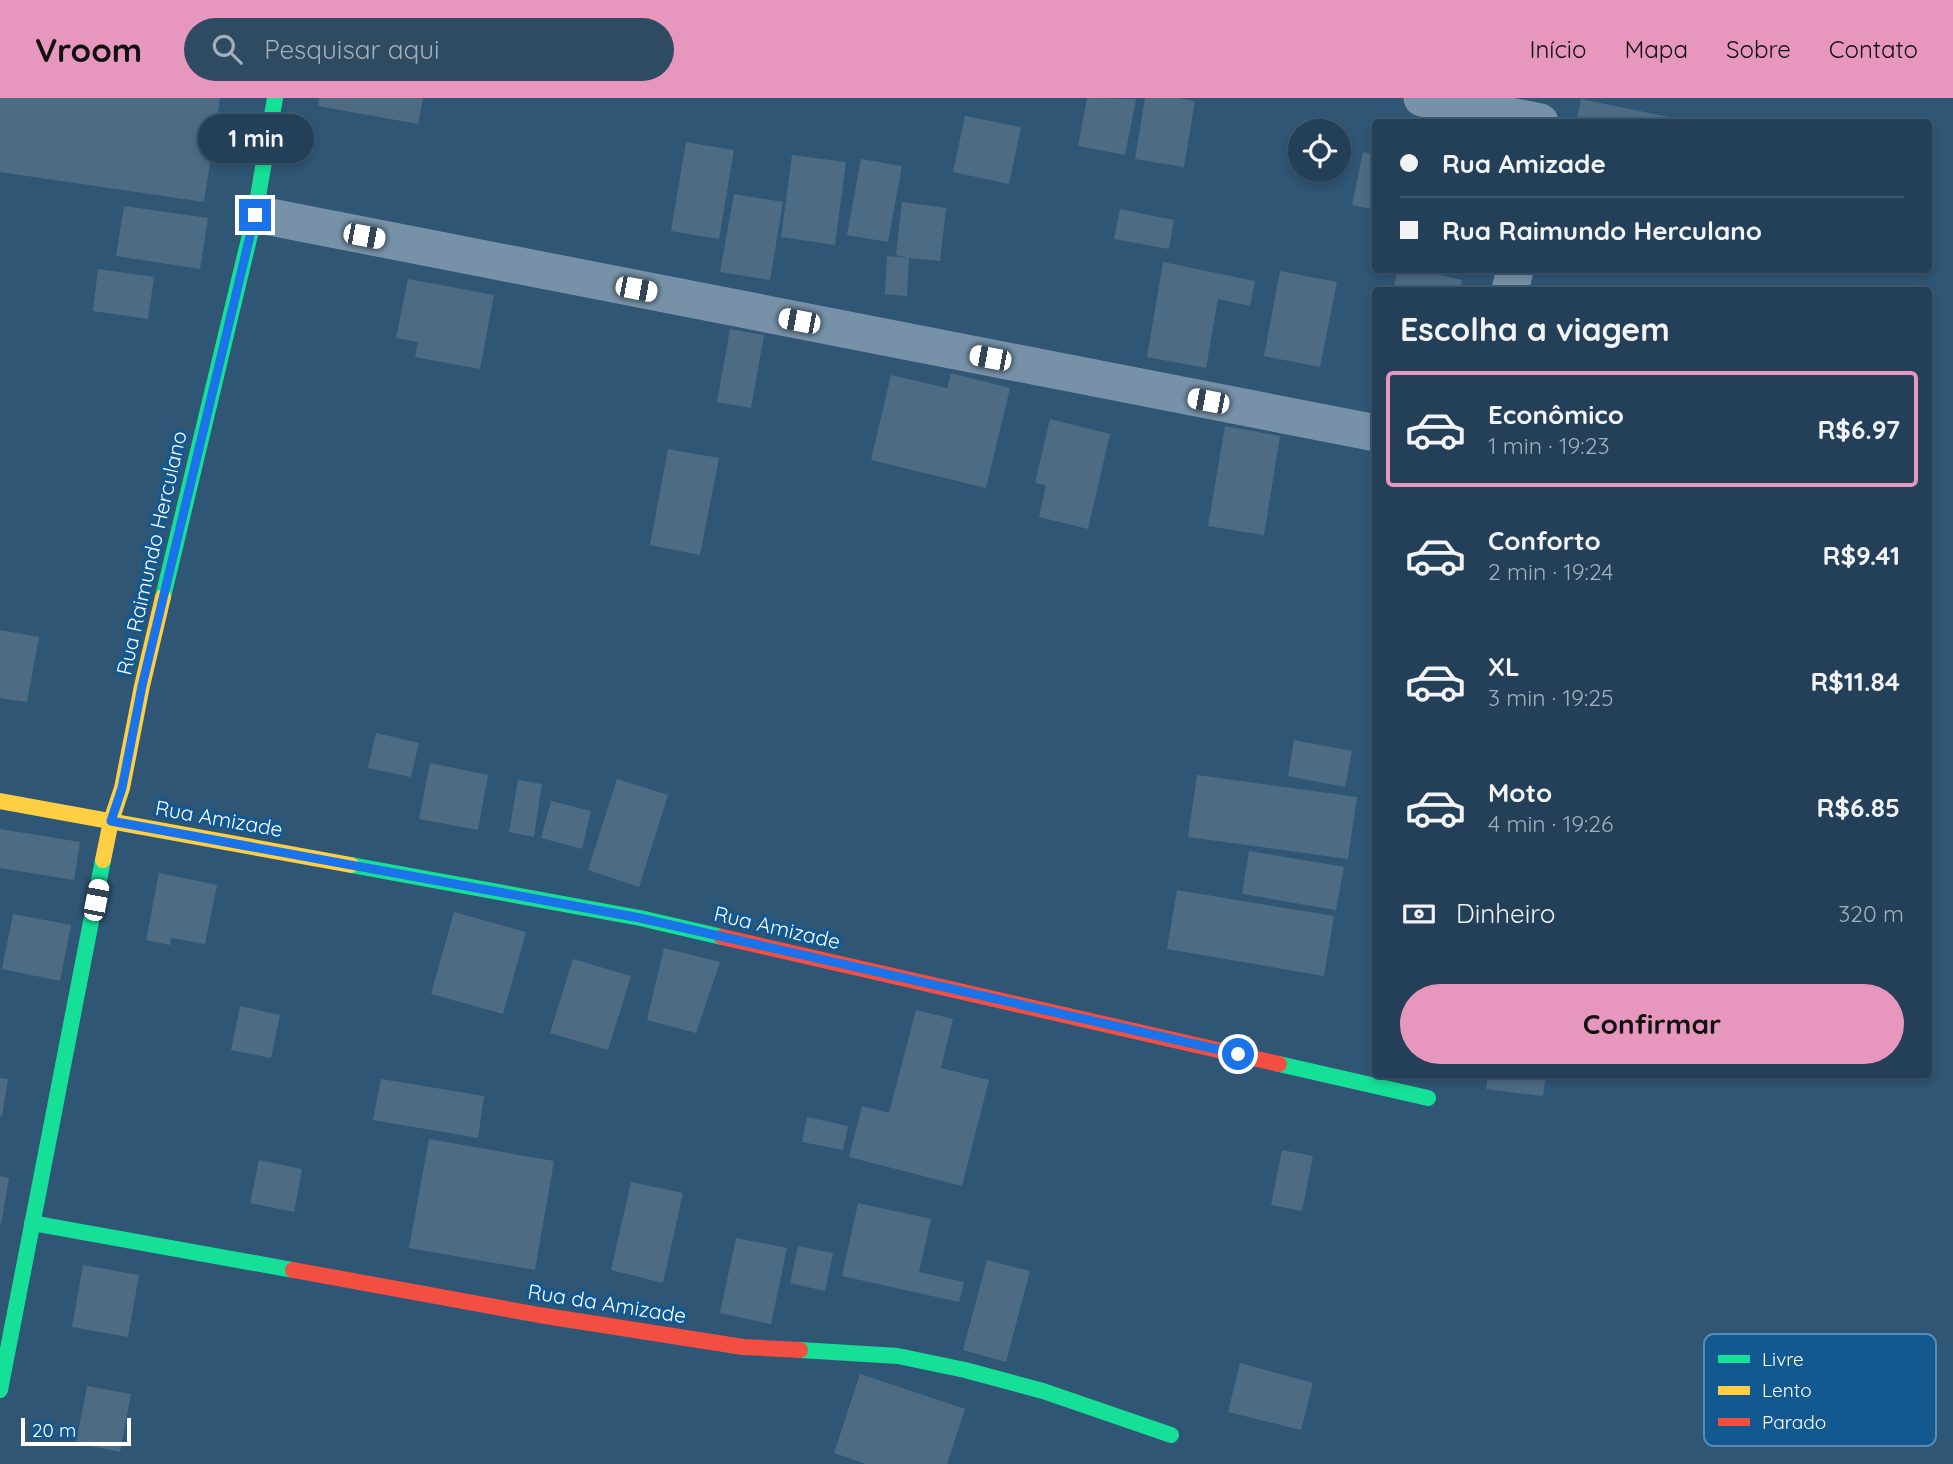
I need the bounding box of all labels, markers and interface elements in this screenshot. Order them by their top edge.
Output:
search box [184,18,674,81]
text: Vroom [35,29,142,70]
icon: search [208,30,246,68]
text: Pesquisar aqui [264,33,440,66]
text: Início [1529,34,1586,64]
text: Mapa [1624,34,1688,64]
text: Sobre [1726,34,1791,64]
text: Contato [1829,34,1918,64]
callout: 1 min [197,114,313,162]
map controls [1288,119,1351,182]
button: locate [1288,119,1351,182]
text: 1 min [228,124,284,153]
text: Rua Amizade [1442,147,1606,180]
route end [239,199,271,231]
text: Rua Raimundo Herculano [1442,214,1762,247]
car [342,222,387,250]
car [614,275,659,303]
car [777,307,822,335]
text: Escolha a viagem [1400,309,1670,349]
car [968,344,1013,372]
car [1186,387,1231,415]
icon: car [1404,398,1467,461]
text: Econômico [1488,398,1624,431]
text: R$6.97 [1818,413,1900,446]
street label: Rua Raimundo Herculano [110,428,192,677]
text: 1 min · 19:23 [1488,431,1609,460]
icon: car [1404,524,1467,587]
text: Conforto [1488,524,1601,557]
text: R$9.41 [1823,539,1900,572]
text: 2 min · 19:24 [1488,557,1613,586]
icon: car [1404,650,1467,713]
text: XL [1488,650,1520,683]
text: R$11.84 [1810,665,1900,698]
text: 3 min · 19:25 [1488,683,1614,712]
icon: car [1404,776,1467,839]
text: Moto [1488,776,1552,809]
text: R$6.85 [1817,791,1900,824]
street label: Rua Amizade [153,794,285,842]
text: 4 min · 19:26 [1488,809,1613,838]
car [82,877,111,923]
icon: cash [1400,895,1438,933]
text: Dinheiro [1456,897,1555,930]
text: 320 m [1838,899,1904,928]
street label: Rua Amizade [712,900,843,954]
button: Confirmar [1400,984,1904,1064]
route start [1222,1038,1254,1070]
street label: Rua da Amizade [526,1278,688,1328]
legend [1704,1334,1936,1446]
text: Livre [1762,1347,1804,1371]
text: Lento [1762,1378,1812,1402]
text: Parado [1762,1410,1826,1434]
scale bar [21,1415,131,1447]
text: 20 m [32,1418,76,1442]

